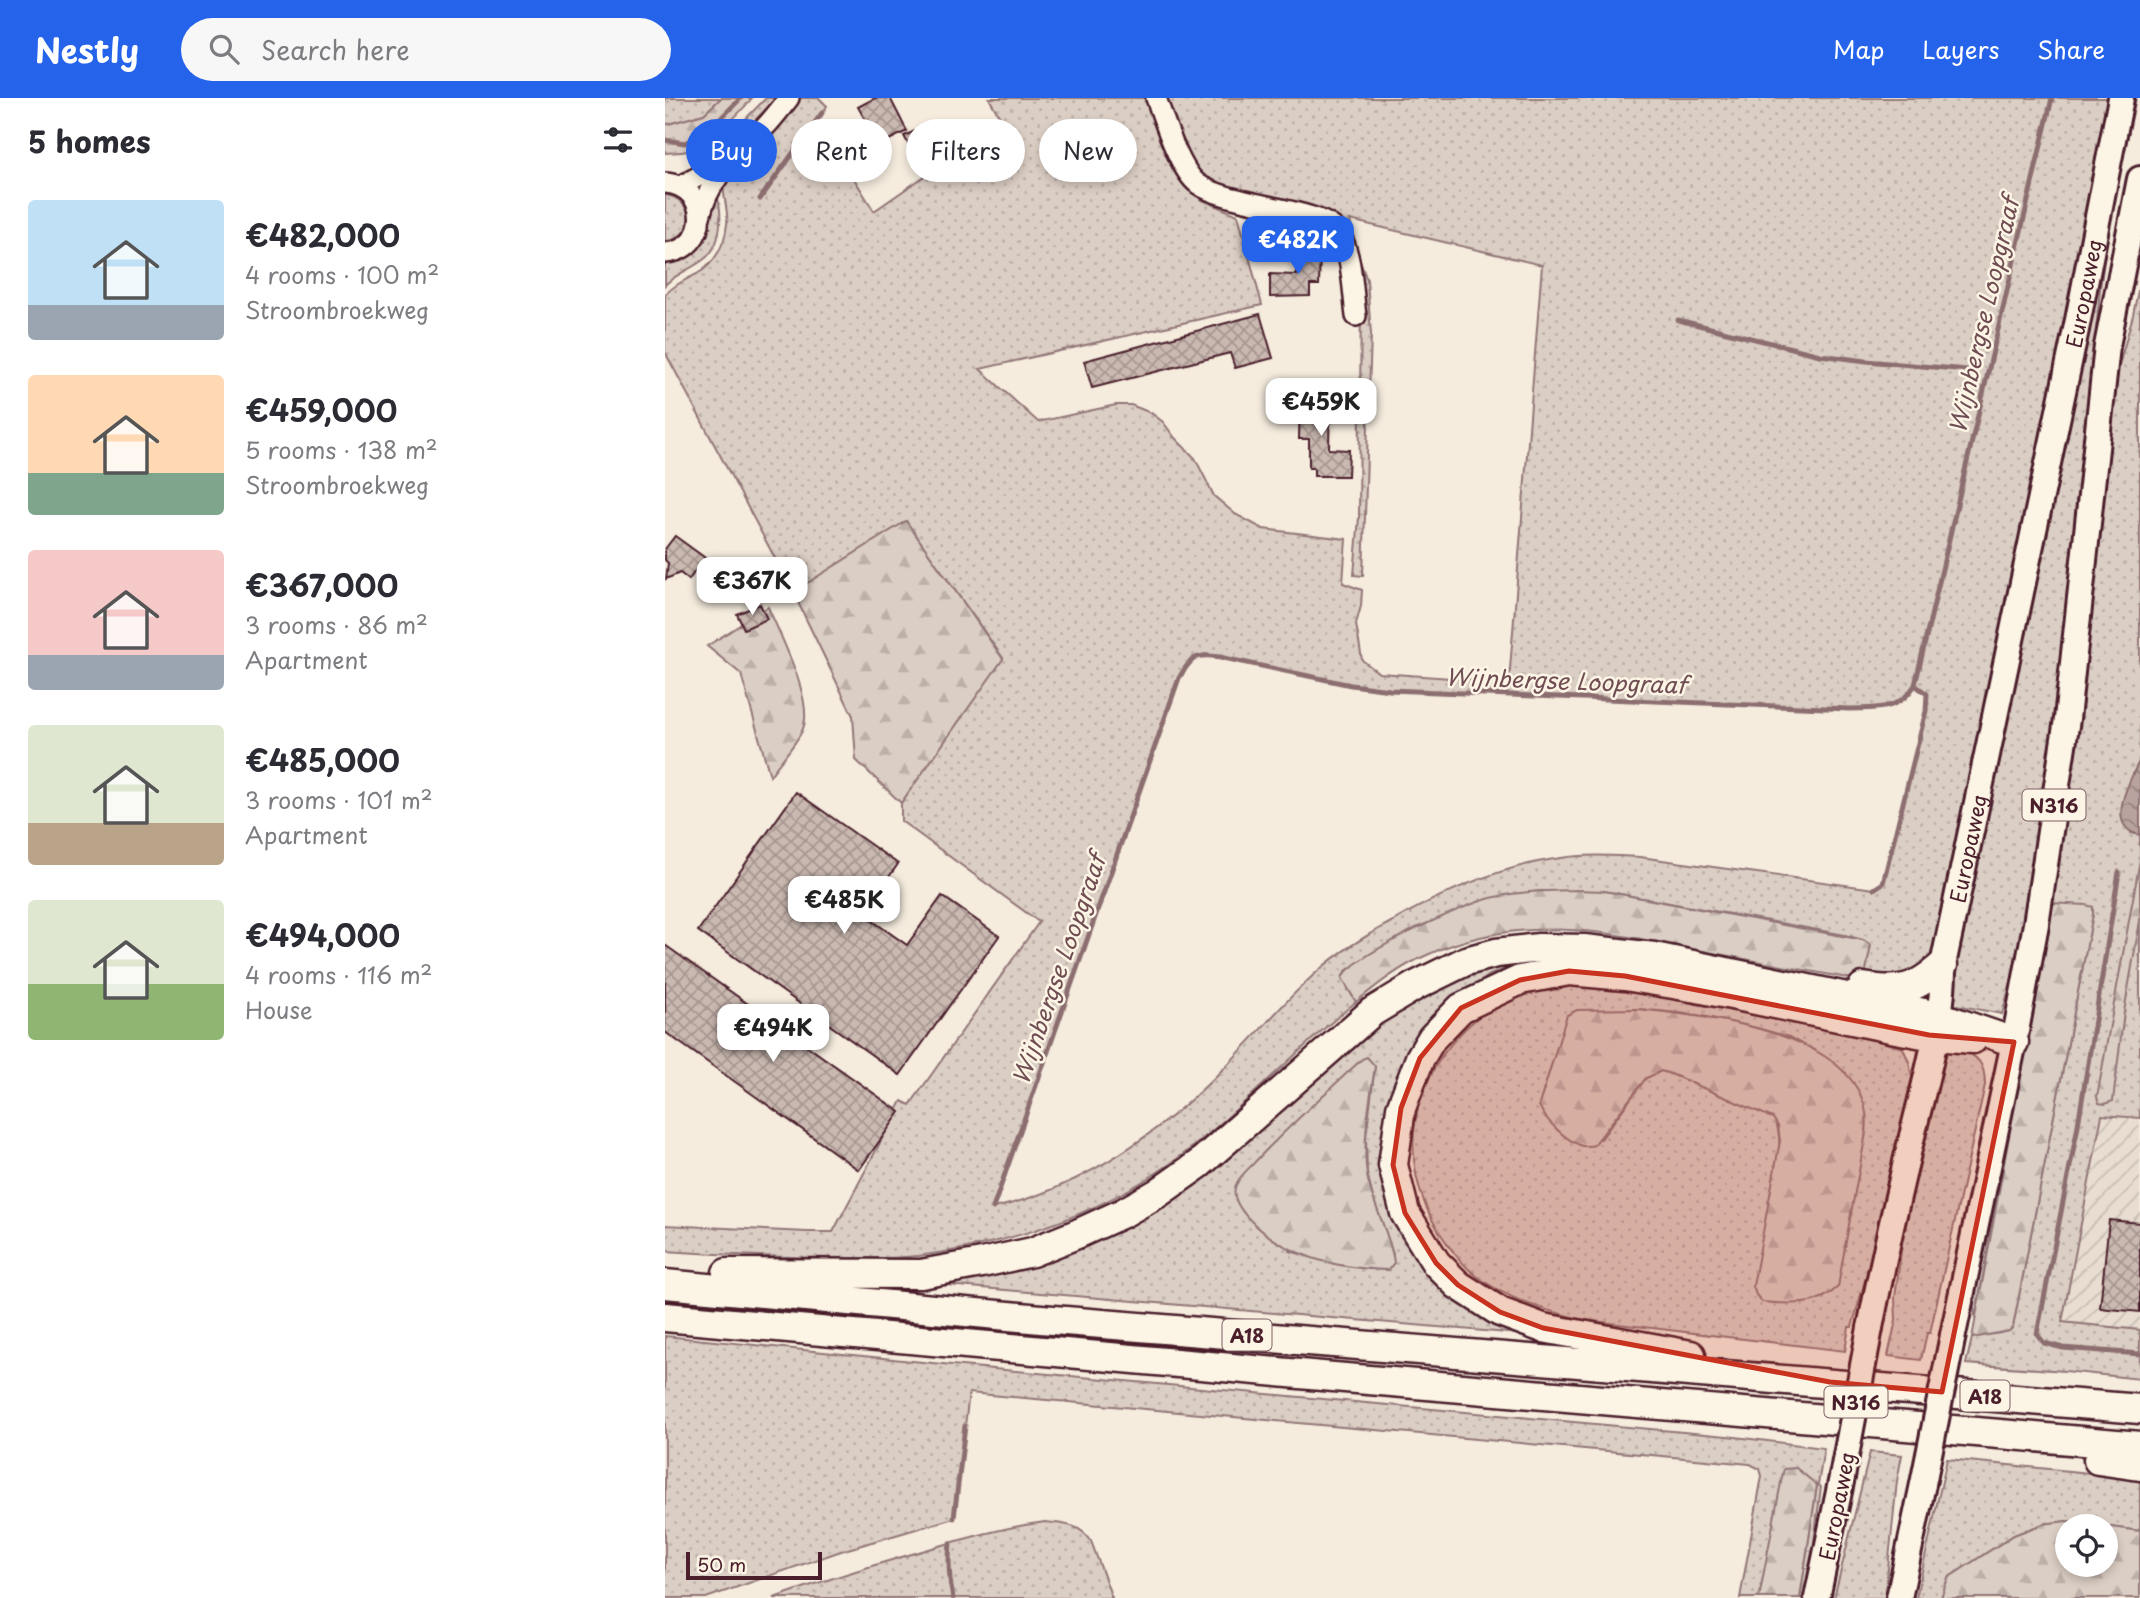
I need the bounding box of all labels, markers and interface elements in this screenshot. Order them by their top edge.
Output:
search box [181,18,671,81]
text: Nestly [35,24,139,74]
icon: search [205,30,243,68]
text: Search here [261,30,410,69]
text: Map [1833,31,1884,67]
text: Layers [1922,31,1999,67]
text: Share [2037,31,2105,67]
text: 5 homes [28,118,151,163]
chip: Buy [686,119,777,182]
chip: Rent [791,119,892,182]
chip: Filters [906,119,1025,182]
chip: New [1039,119,1137,182]
icon: filters [599,121,637,159]
water label: Wijnbergse Loopgraaf [1939,188,2028,436]
text: €482,000 [245,212,400,257]
pin: €482K [1249,216,1347,276]
text: €482K [1258,221,1338,256]
icon: home [84,228,168,312]
street label: Europaweg [2057,236,2109,351]
text: 4 rooms · 100 m² [245,257,439,292]
text: Stroombroekweg [245,292,429,327]
pin: €459K [1272,378,1370,438]
text: €459K [1282,383,1360,418]
text: €459,000 [245,387,397,432]
icon: home [84,403,168,487]
text: 5 rooms · 138 m² [245,432,438,467]
text: Stroombroekweg [245,467,429,502]
pin: €367K [703,558,801,617]
text: €367,000 [245,562,398,607]
text: €367K [713,562,791,597]
icon: home [84,578,168,662]
text: 3 rooms · 86 m² [245,607,428,642]
text: Apartment [245,642,368,677]
water label: Wijnbergse Loopgraaf [1445,658,1693,702]
text: €485,000 [245,737,400,782]
icon: home [84,753,168,837]
text: 3 rooms · 101 m² [245,782,433,817]
road number: N316 [2023,790,2085,820]
street label: Europaweg [1940,791,1994,906]
text: Apartment [245,817,368,852]
water label: Wijnbergse Loopgraaf [1002,844,1116,1089]
pin: €485K [795,876,893,936]
text: €485K [804,881,884,916]
text: €494,000 [245,912,400,957]
icon: home [84,928,168,1012]
text: 4 rooms · 116 m² [245,957,432,992]
text: House [245,992,312,1027]
pin: €494K [724,1004,822,1064]
text: €494K [733,1009,813,1044]
road number: A18 [1223,1320,1271,1350]
road number: A18 [1961,1380,2009,1412]
road number: N316 [1825,1386,1887,1418]
street label: Europaweg [1810,1449,1862,1563]
map controls [2055,1514,2118,1577]
button: locate [2055,1514,2118,1577]
scale bar [686,1549,823,1581]
text: 50 m [697,1550,746,1578]

